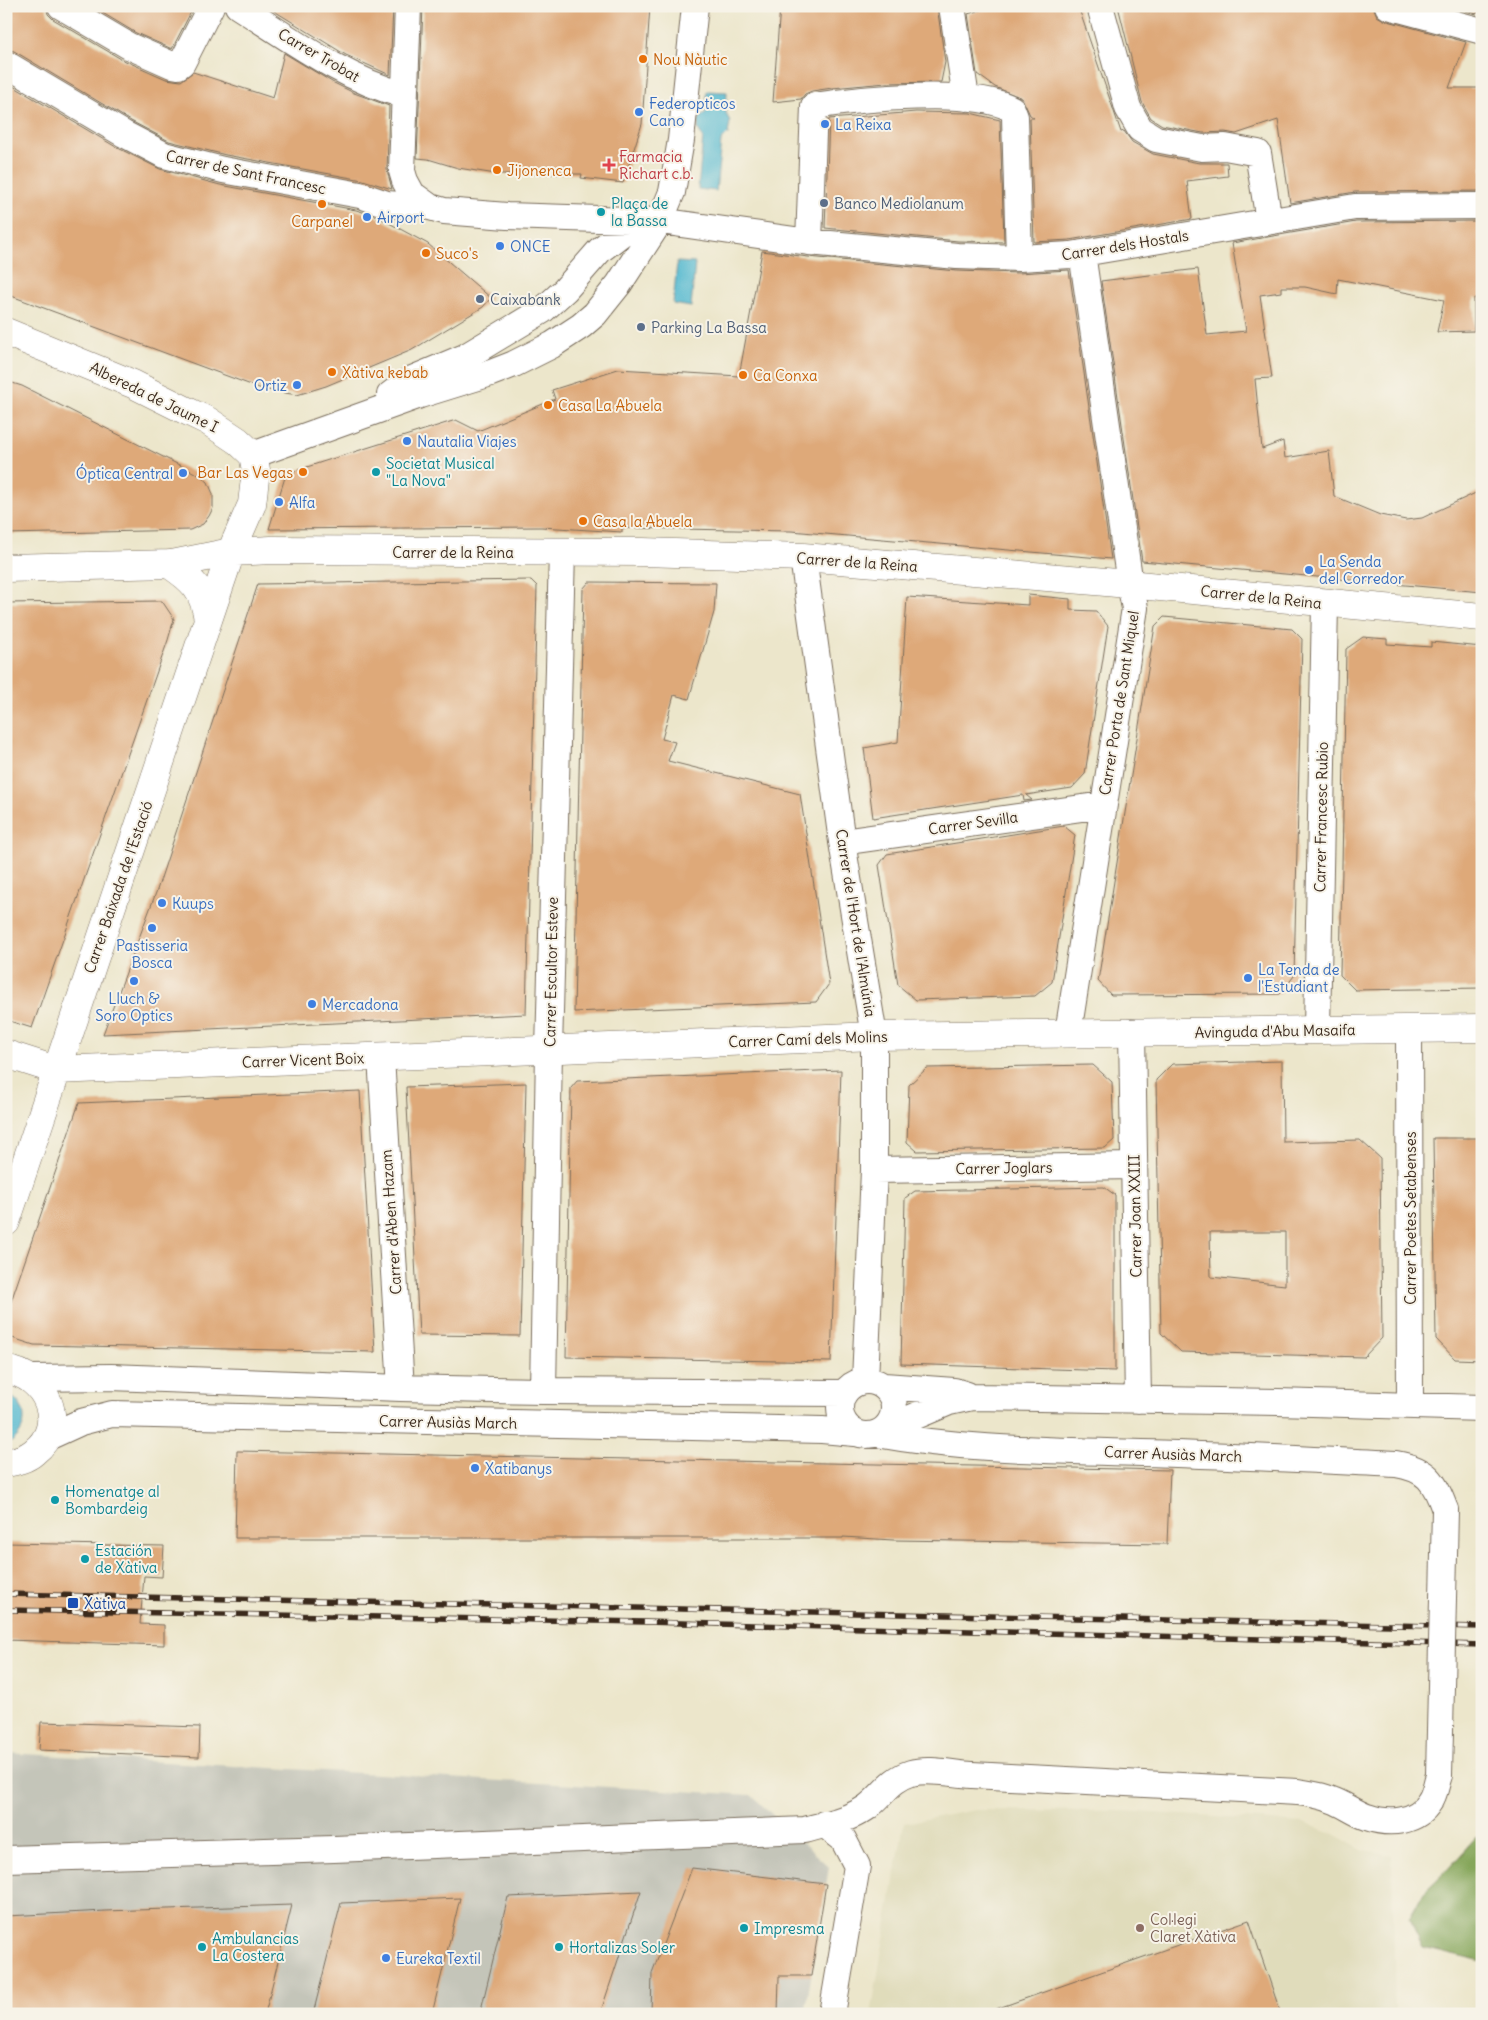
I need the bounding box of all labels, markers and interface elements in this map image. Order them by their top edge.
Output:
street label: Carrer Trobat [275,24,363,86]
place label: Nou Nàutic [653,50,728,69]
marker: Nou Nàutic [637,53,649,65]
place label: Federopticos Cano [649,94,736,130]
marker: Federopticos Cano [633,106,645,118]
place label: La Reixa [835,115,892,134]
marker: La Reixa [819,118,831,130]
street label: Carrer de Sant Francesc [164,146,328,198]
place label: Farmacia Richart c.b. [619,147,694,183]
marker: Farmacia Richart c.b. [603,159,615,171]
place label: Jijonenca [507,161,572,180]
marker: Jijonenca [491,164,503,176]
place label: Plaça de la Bassa [611,194,668,230]
place label: Banco Mediolanum [834,194,964,213]
marker: Banco Mediolanum [818,197,830,209]
marker: Carpanel [316,198,328,210]
marker: Plaça de la Bassa [595,206,607,218]
place label: Airport [377,208,424,227]
marker: Airport [361,211,373,223]
place label: Carpanel [291,212,353,231]
street label: Carrer dels Hostals [1060,226,1190,264]
place label: ONCE [510,237,551,256]
marker: ONCE [494,240,506,252]
place label: Suco's [436,244,479,263]
marker: Suco's [420,247,432,259]
place label: Caixabank [490,290,561,309]
marker: Caixabank [474,293,486,305]
place label: Parking La Bassa [651,318,767,337]
marker: Parking La Bassa [635,321,647,333]
street label: Albereda de Jaume I [87,358,221,436]
place label: Xàtiva kebab [342,363,428,382]
marker: Xàtiva kebab [326,366,338,378]
place label: Ca Conxa [753,366,818,385]
marker: Ca Conxa [737,369,749,381]
place label: Ortiz [254,376,287,395]
marker: Ortiz [291,379,303,391]
place label: Casa La Abuela [558,396,663,415]
marker: Casa La Abuela [542,399,554,411]
place label: Nautalia Viajes [417,432,517,451]
marker: Nautalia Viajes [401,435,413,447]
place label: Societat Musical "La Nova" [386,454,495,490]
place label: Óptica Central [76,463,173,483]
place label: Bar Las Vegas [197,463,293,482]
marker: Bar Las Vegas [297,466,309,478]
marker: Societat Musical "La Nova" [370,466,382,478]
marker: Óptica Central [177,467,189,479]
place label: Alfa [289,493,316,512]
marker: Alfa [273,496,285,508]
place label: Casa la Abuela [593,512,693,531]
marker: Casa la Abuela [577,515,589,527]
street label: Carrer de la Reina [392,543,514,562]
street label: Carrer de la Reina [796,548,919,576]
place label: La Senda del Corredor [1319,552,1404,588]
marker: La Senda del Corredor [1303,564,1315,576]
street label: Carrer de la Reina [1199,581,1323,613]
street label: Carrer Porta de Sant Miquel [1095,609,1143,797]
street label: Carrer Francesc Rubio [1310,741,1332,893]
street label: Carrer Baixada de l'Estació [79,798,157,976]
street label: Carrer Sevilla [927,807,1019,839]
street label: Carrer de l'Hort de l'Almúnia [832,828,880,1019]
place label: Kuups [172,894,214,913]
marker: Kuups [156,897,168,909]
street label: Carrer Escultor Esteve [540,897,562,1047]
marker: Pastisseria Bosca [146,922,158,934]
place label: Pastisseria Bosca [116,936,189,972]
place label: La Tenda de l'Estudiant [1258,960,1340,996]
marker: La Tenda de l'Estudiant [1242,972,1254,984]
marker: Lluch & Soro Optics [128,975,140,987]
place label: Lluch & Soro Optics [95,989,173,1025]
place label: Mercadona [322,995,399,1014]
marker: Mercadona [306,998,318,1010]
street label: Avinguda d'Abu Masaifa [1194,1020,1356,1042]
street label: Carrer Camí dels Molins [728,1027,888,1051]
street label: Carrer Vicent Boix [242,1048,365,1072]
street label: Carrer Poetes Setabenses [1401,1131,1420,1305]
street label: Carrer d'Aben Hazam [376,1149,406,1295]
street label: Carrer Joan XXIII [1124,1154,1146,1278]
street label: Carrer Joglars [955,1158,1053,1178]
street label: Carrer Ausiàs March [379,1411,518,1433]
street label: Carrer Ausiàs March [1104,1442,1243,1466]
place label: Xatibanys [485,1459,552,1478]
marker: Xatibanys [469,1462,481,1474]
place label: Homenatge al Bombardeig [65,1482,160,1518]
marker: Homenatge al Bombardeig [49,1494,61,1506]
place label: Estación de Xàtiva [95,1541,158,1577]
marker: Estación de Xàtiva [79,1553,91,1565]
place label: Xàtiva [84,1594,126,1613]
marker: Xàtiva [66,1596,80,1610]
place label: Col·legi Claret Xàtiva [1150,1910,1237,1946]
place label: Impresma [754,1919,825,1938]
marker: Impresma [738,1922,750,1934]
marker: Col·legi Claret Xàtiva [1134,1922,1146,1934]
place label: Ambulancias La Costera [212,1929,299,1965]
place label: Hortalizas Soler [569,1938,675,1957]
marker: Ambulancias La Costera [196,1941,208,1953]
marker: Hortalizas Soler [553,1941,565,1953]
place label: Eureka Textil [396,1949,481,1968]
marker: Eureka Textil [380,1952,392,1964]

